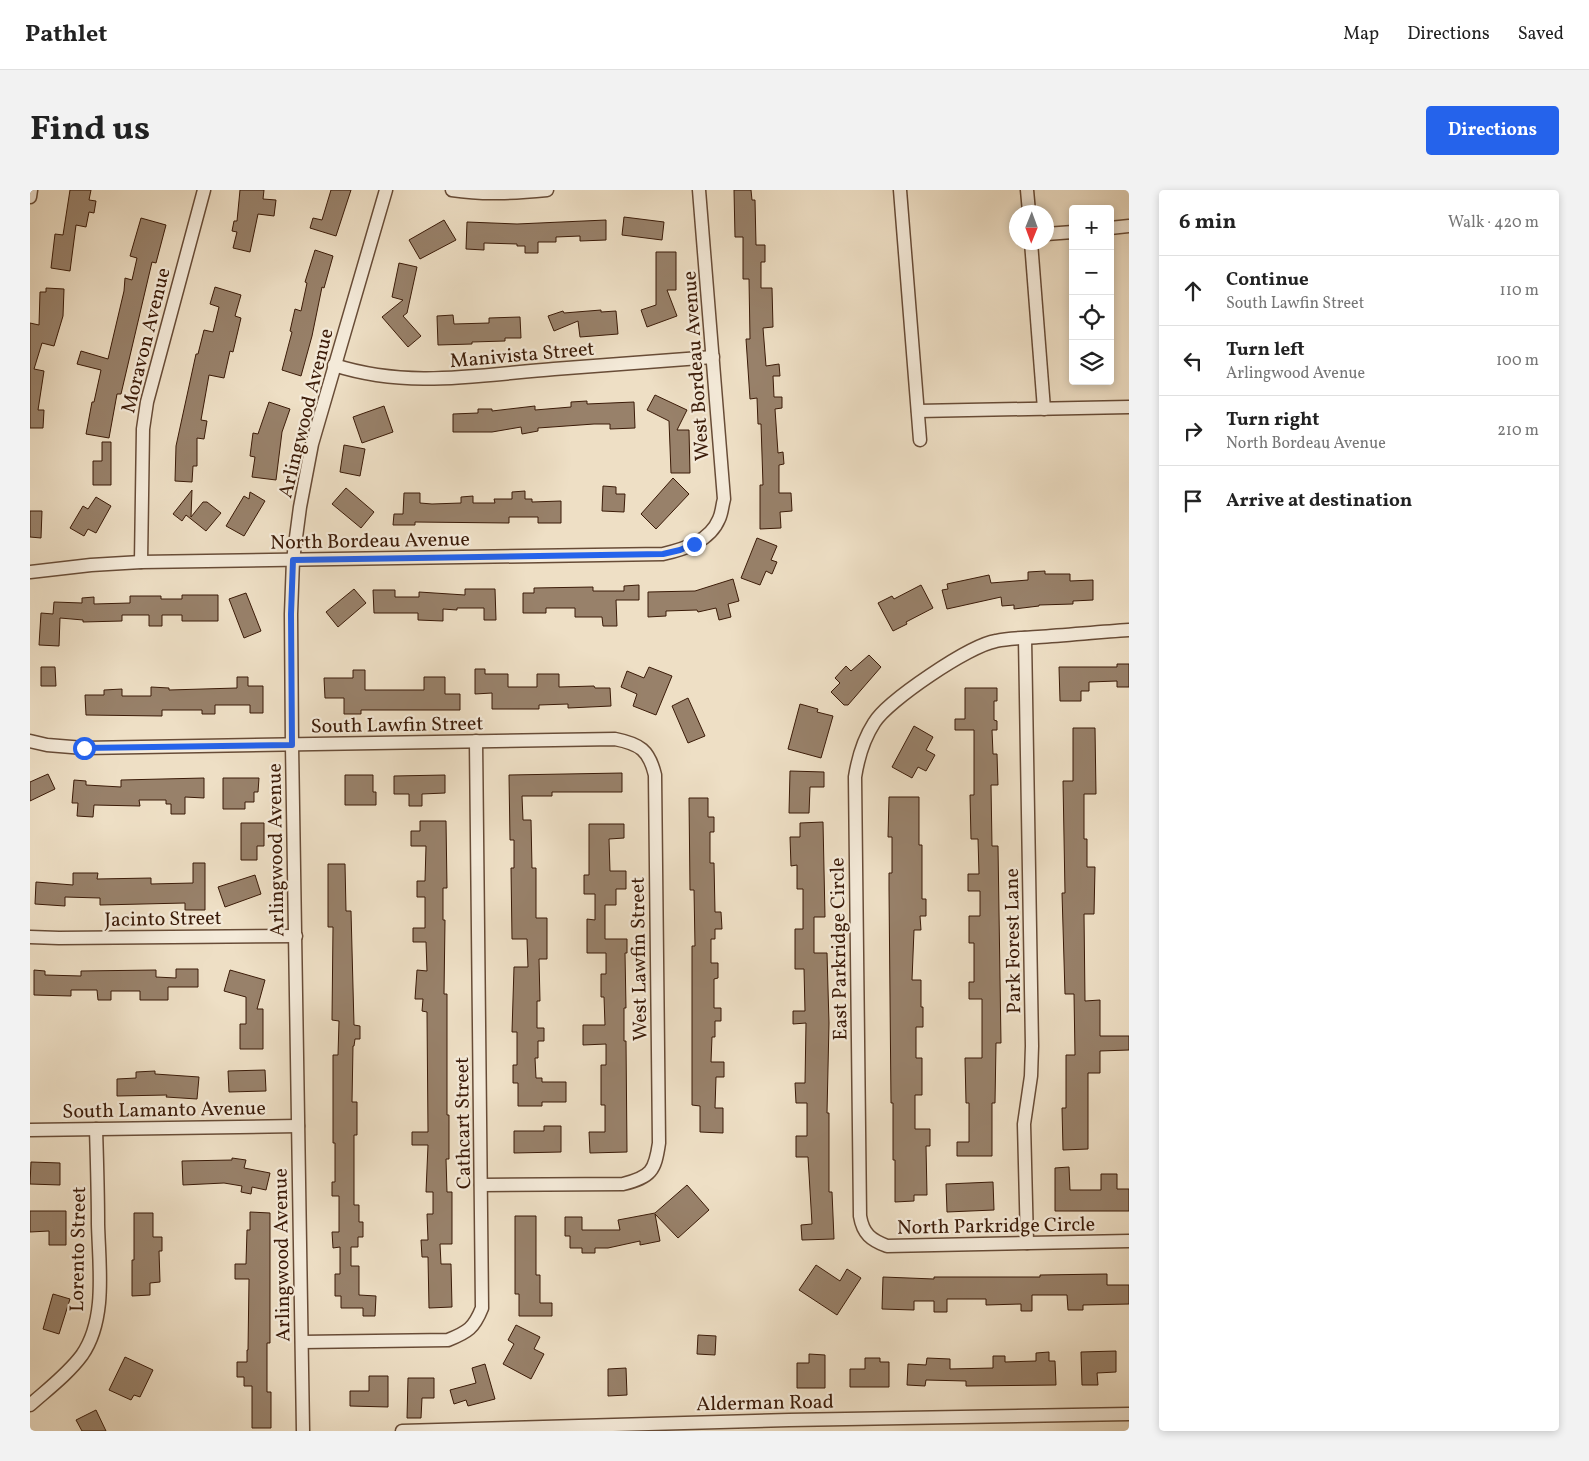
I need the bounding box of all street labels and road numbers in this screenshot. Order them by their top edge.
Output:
street label: Moravon Avenue [115,265,179,416]
street label: West Bordeau Avenue [676,270,718,462]
street label: Arlingwood Avenue [272,326,342,501]
street label: Manivista Street [449,336,596,376]
street label: North Bordeau Avenue [270,526,470,558]
street label: South Lawfin Street [310,710,484,742]
street label: Arlingwood Avenue [261,763,293,937]
street label: East Parkridge Circle [824,857,856,1041]
street label: Park Forest Lane [999,868,1029,1014]
street label: West Lawfin Street [625,876,655,1041]
street label: Jacinto Street [104,905,222,935]
street label: Cathcart Street [449,1057,479,1189]
street label: South Lamanto Avenue [62,1095,266,1127]
street label: Arlingwood Avenue [267,1168,299,1342]
street label: Lorento Street [64,1186,94,1312]
street label: North Parkridge Circle [897,1211,1095,1243]
street label: Alderman Road [696,1389,834,1419]

